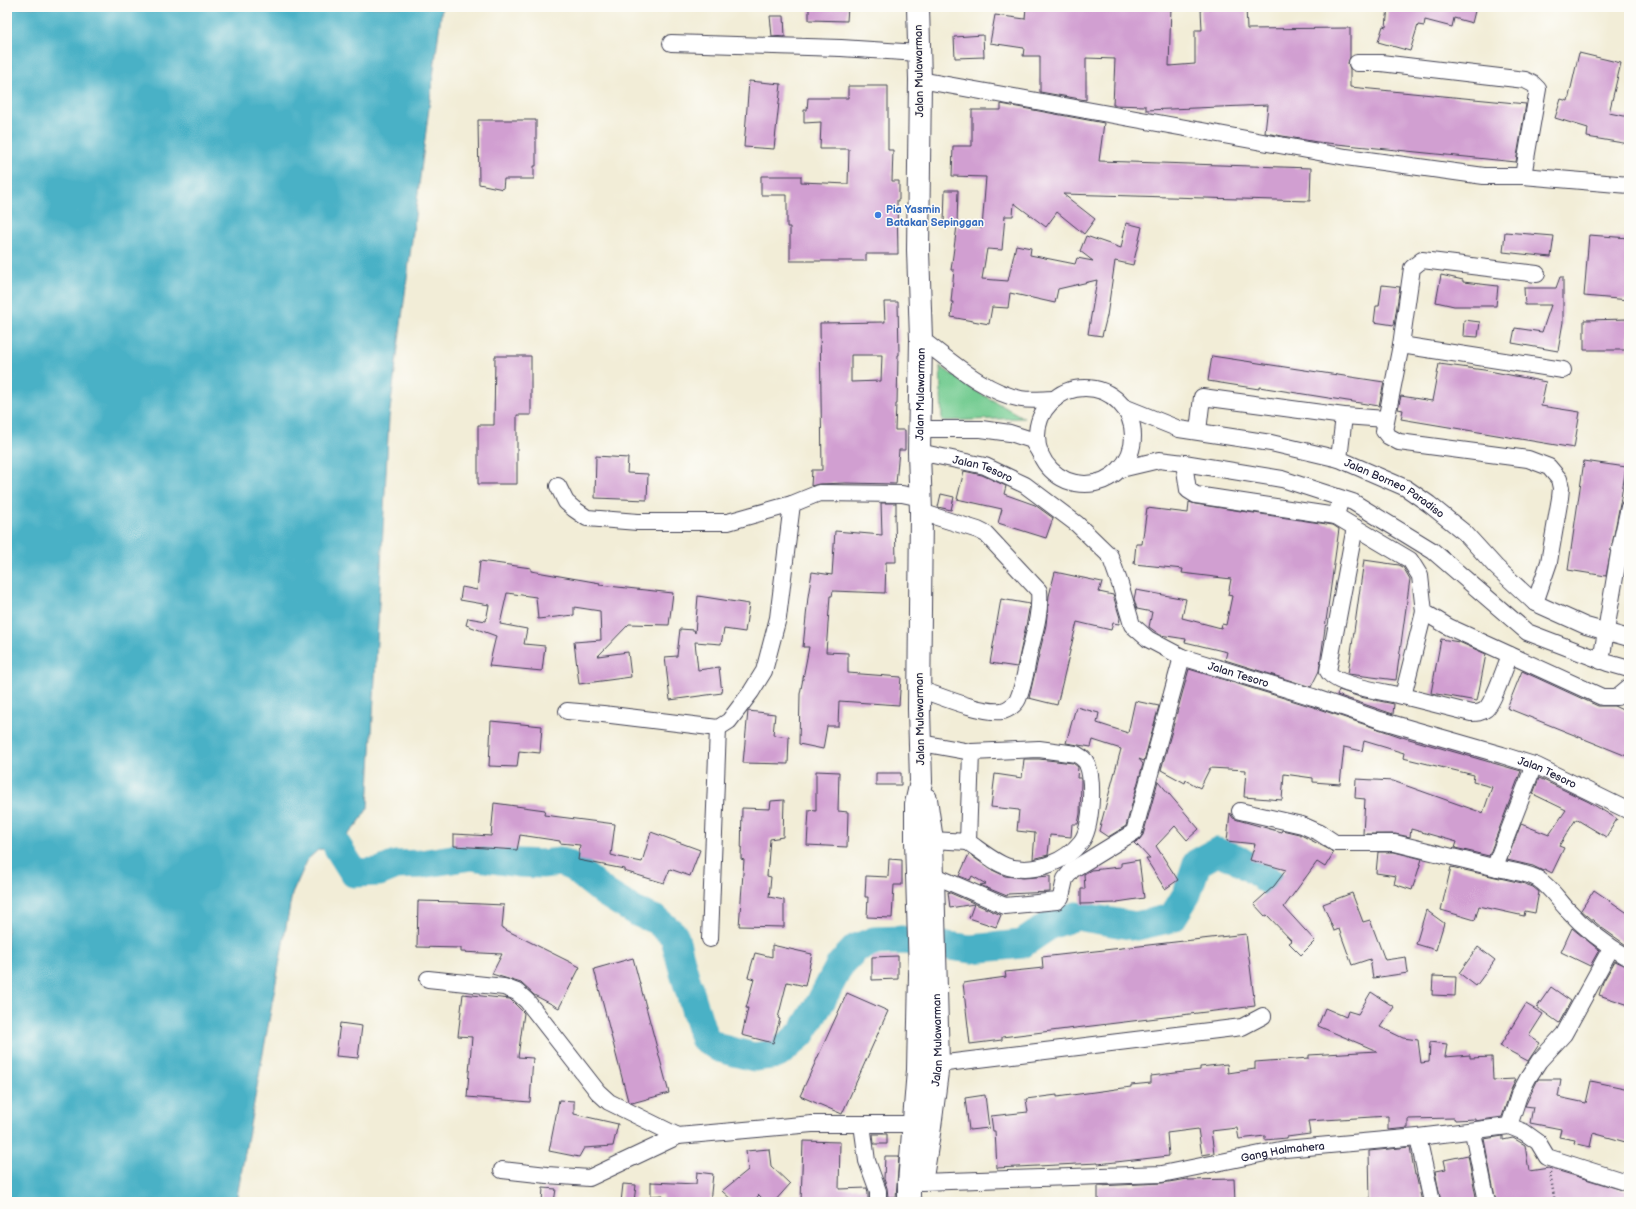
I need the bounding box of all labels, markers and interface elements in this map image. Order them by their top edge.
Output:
street label: Jalan Mulawarman [912,25,926,117]
place label: Pia Yasmin Batakan Sepinggan [886,203,984,229]
marker: Pia Yasmin Batakan Sepinggan [873,210,883,220]
street label: Jalan Mulawarman [913,348,927,441]
street label: Jalan Tesoro [951,453,1015,485]
street label: Jalan Borneo Paradiso [1342,456,1447,520]
street label: Jalan Tesoro [1207,659,1271,690]
street label: Jalan Mulawarman [913,673,927,765]
street label: Jalan Tesoro [1516,754,1579,791]
street label: Jalan Mulawarman [929,993,945,1087]
street label: Gang Halmahera [1240,1139,1325,1164]

